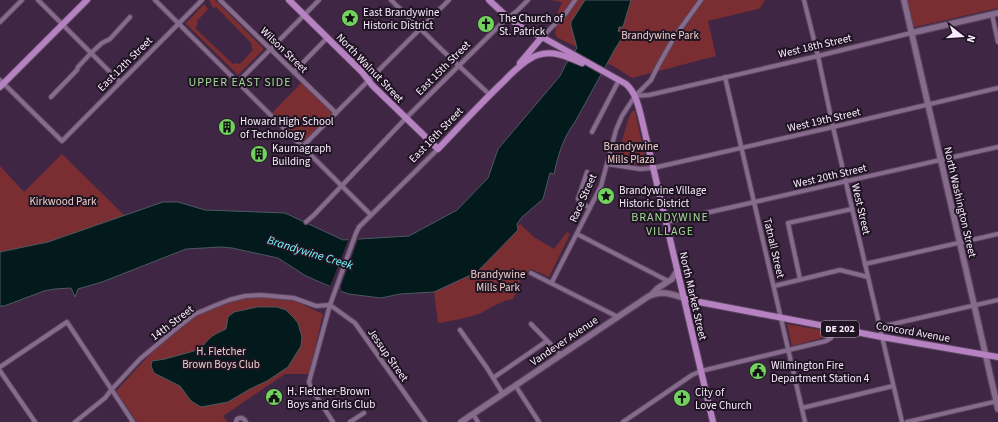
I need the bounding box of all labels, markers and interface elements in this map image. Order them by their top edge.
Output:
place label: East Brandywine Historic District [363,5,440,33]
place icon: East Brandywine Historic District [340,8,360,28]
place label: The Church of St. Patrick [499,11,564,39]
church icon: The Church of St. Patrick [476,14,496,34]
north arrow [942,16,982,56]
street label: Wilson Street [257,24,311,77]
park label: Brandywine Park [621,28,699,43]
street label: North Walnut Street [333,30,407,106]
street label: West 18th Street [777,30,853,62]
street label: East 12th Street [94,33,156,95]
text: N [963,33,979,44]
street label: East 15th Street [412,37,474,99]
district label: UPPER EAST SIDE [189,74,292,91]
street label: East 16th Street [406,104,467,166]
street label: West 19th Street [786,104,862,136]
place label: Howard High School of Technology [240,114,334,142]
building icon: Howard High School of Technology [217,117,237,137]
park label: Brandywine Mills Plaza [604,139,659,167]
place label: Kaumagraph Building [272,141,331,169]
building icon: Kaumagraph Building [249,144,269,164]
street label: North Washington Street [940,145,980,259]
street label: West 20th Street [792,160,868,192]
street label: Race Street [566,171,600,225]
street label: West Street [848,182,874,236]
place label: Brandywine Village Historic District [619,183,707,211]
place icon: Brandywine Village Historic District [596,186,616,206]
park label: Kirkwood Park [30,194,97,209]
district label: BRANDYWINE VILLAGE [631,209,709,240]
street label: Tatnall Street [760,217,788,280]
water label: Brandywine Creek [265,232,355,274]
street label: North Market Street [676,250,711,342]
park label: Brandywine Mills Park [471,267,526,295]
street label: 14th Street [147,302,197,344]
street label: Vandever Avenue [527,312,601,369]
street label: Concord Avenue [875,318,952,346]
road number: DE 202 [821,321,859,337]
street label: Jessup Street [364,325,412,385]
park label: H. Fletcher Brown Boys Club [182,344,260,372]
place label: Wilmington Fire Department Station 4 [771,358,870,386]
public building icon: Wilmington Fire Department Station 4 [748,361,768,381]
place label: H. Fletcher-Brown Boys and Girls Club [287,384,375,412]
place label: City of Love Church [695,385,752,413]
public building icon: H. Fletcher-Brown Boys and Girls Club [264,387,284,407]
church icon: City of Love Church [672,388,692,408]

